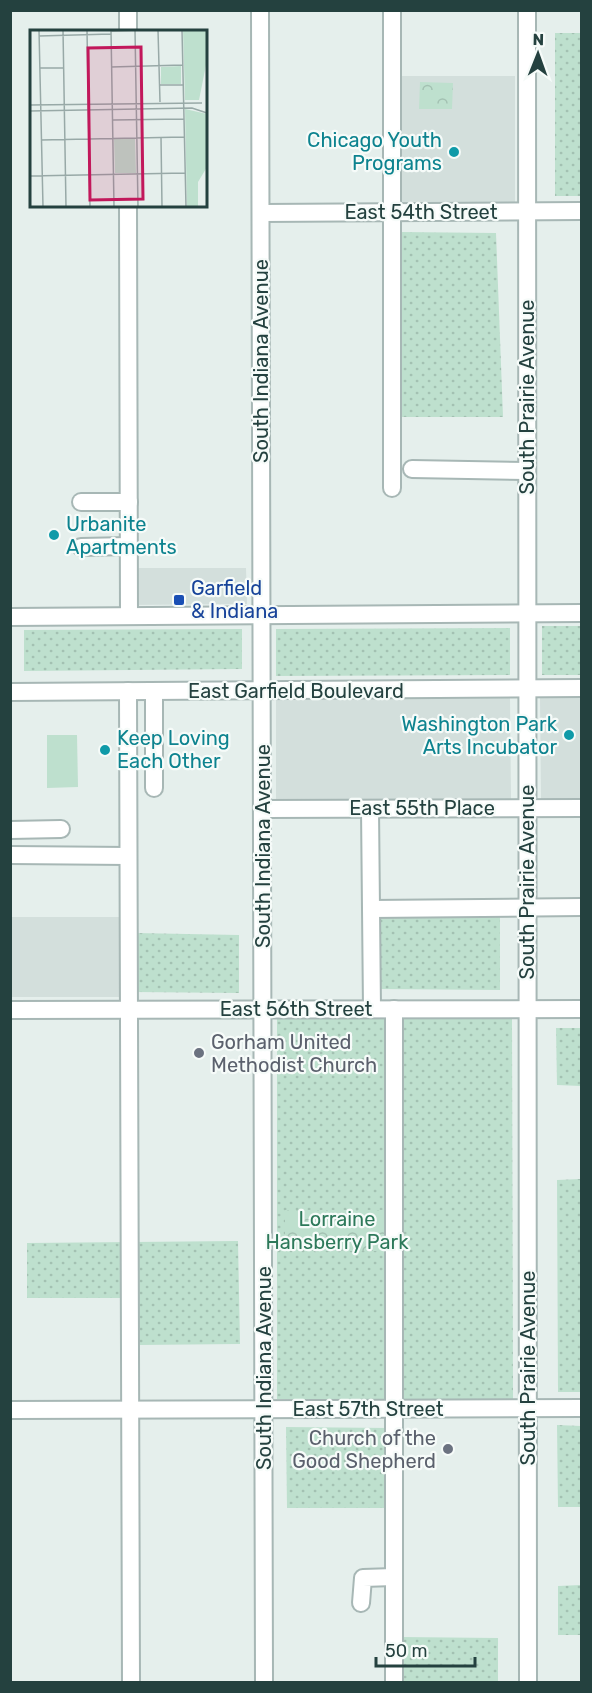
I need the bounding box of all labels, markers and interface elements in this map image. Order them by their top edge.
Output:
north arrow [508,24,568,84]
inset map [30,30,207,207]
text: N [532,30,544,49]
place label: Chicago Youth Programs [307,128,442,175]
marker: Chicago Youth Programs [447,145,461,159]
street label: East 54th Street [344,200,498,224]
street label: South Indiana Avenue [249,259,273,463]
street label: South Prairie Avenue [515,299,539,495]
place label: Urbanite Apartments [66,512,177,559]
marker: Urbanite Apartments [47,528,61,542]
place label: Garfield & Indiana [191,576,278,623]
marker: Garfield & Indiana [172,593,186,607]
street label: East Garfield Boulevard [188,679,404,703]
place label: Washington Park Arts Incubator [401,712,558,759]
place label: Keep Loving Each Other [117,726,230,773]
marker: Washington Park Arts Incubator [562,728,576,742]
marker: Keep Loving Each Other [98,743,112,757]
street label: South Indiana Avenue [251,744,275,948]
street label: South Prairie Avenue [515,784,539,980]
street label: East 55th Place [349,796,495,820]
street label: East 56th Street [220,997,373,1021]
place label: Gorham United Methodist Church [211,1030,377,1077]
marker: Gorham United Methodist Church [192,1046,206,1060]
park label: Lorraine Hansberry Park [266,1207,409,1254]
street label: South Indiana Avenue [252,1266,276,1470]
street label: South Prairie Avenue [516,1270,540,1466]
street label: East 57th Street [293,1397,444,1421]
place label: Church of the Good Shepherd [292,1426,436,1473]
marker: Church of the Good Shepherd [441,1442,455,1456]
scale bar [376,1630,475,1668]
text: 50 m [385,1640,428,1662]

